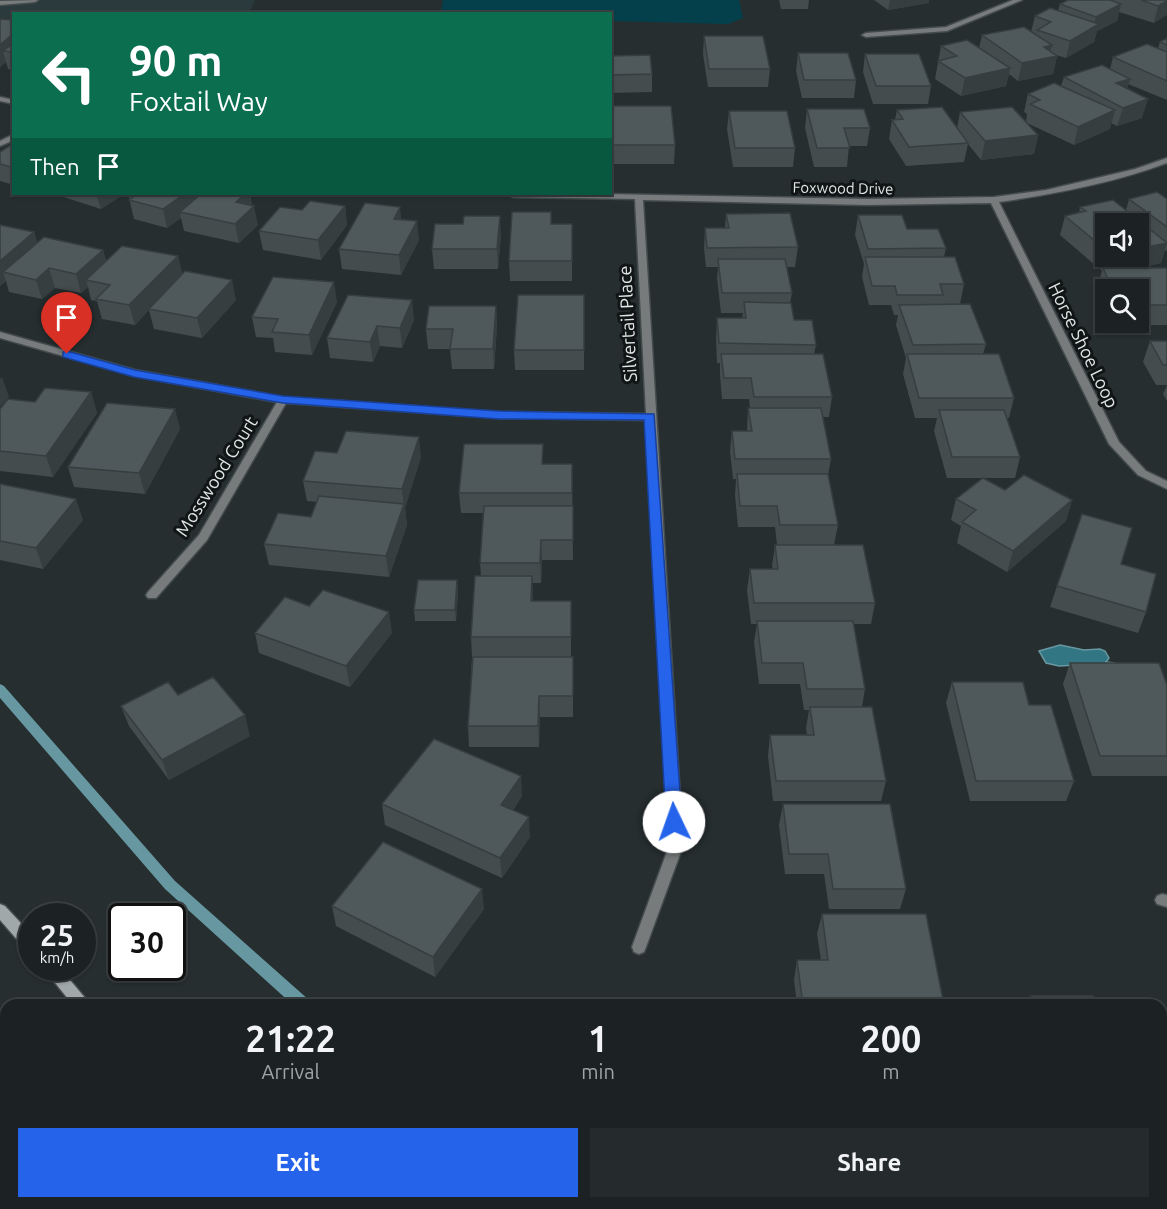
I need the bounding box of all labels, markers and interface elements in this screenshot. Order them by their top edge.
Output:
icon: left [30,36,108,114]
text: 90 m [129,37,223,84]
text: Foxtail Way [129,86,268,116]
icon: arrive [92,150,125,183]
text: Then [30,154,80,179]
street label: Foxwood Drive [792,179,894,197]
map controls [1095,213,1149,333]
button: sound [1095,213,1149,267]
street label: Silvertail Place [614,265,640,383]
street label: Horse Shoe Loop [1045,279,1123,411]
button: search [1095,279,1149,333]
pin [41,292,92,354]
icon: arrive [50,301,83,334]
street label: Mosswood Court [171,413,261,539]
position arrow [642,790,706,854]
speed limit sign: 30 [108,903,186,981]
text: 25 [40,918,74,952]
text: km/h [40,949,74,966]
text: 21:22 [246,1018,336,1059]
text: 1 [588,1018,608,1059]
text: 200 [860,1018,921,1059]
text: Arrival [262,1060,320,1083]
text: min [581,1060,615,1083]
text: m [882,1060,900,1083]
button: Exit [18,1128,578,1197]
button: Share [590,1128,1149,1197]

